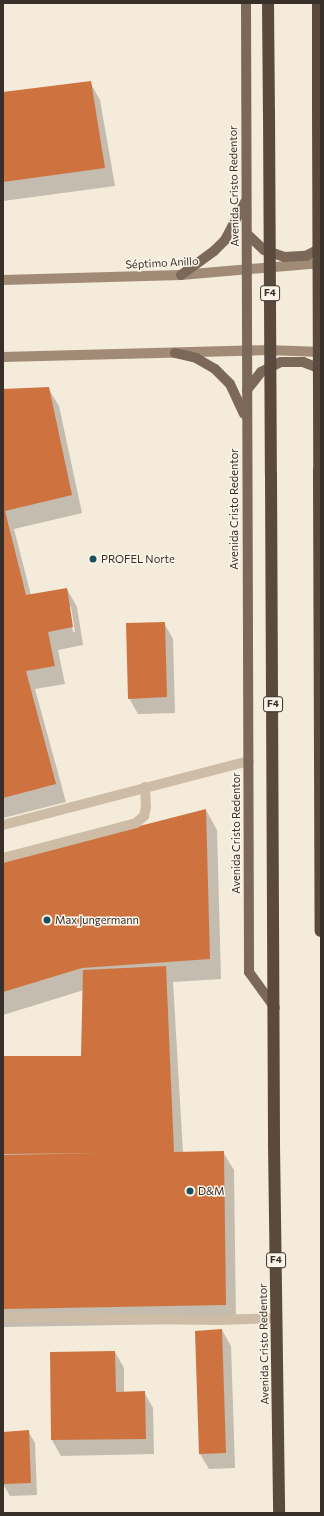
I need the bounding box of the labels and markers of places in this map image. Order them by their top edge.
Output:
place label: PROFEL Norte [101,552,175,566]
marker: PROFEL Norte [88,554,98,564]
place label: Max Jungermann [55,913,139,927]
marker: Max Jungermann [42,915,52,925]
place label: D&M [198,1184,225,1198]
marker: D&M [185,1186,195,1196]

